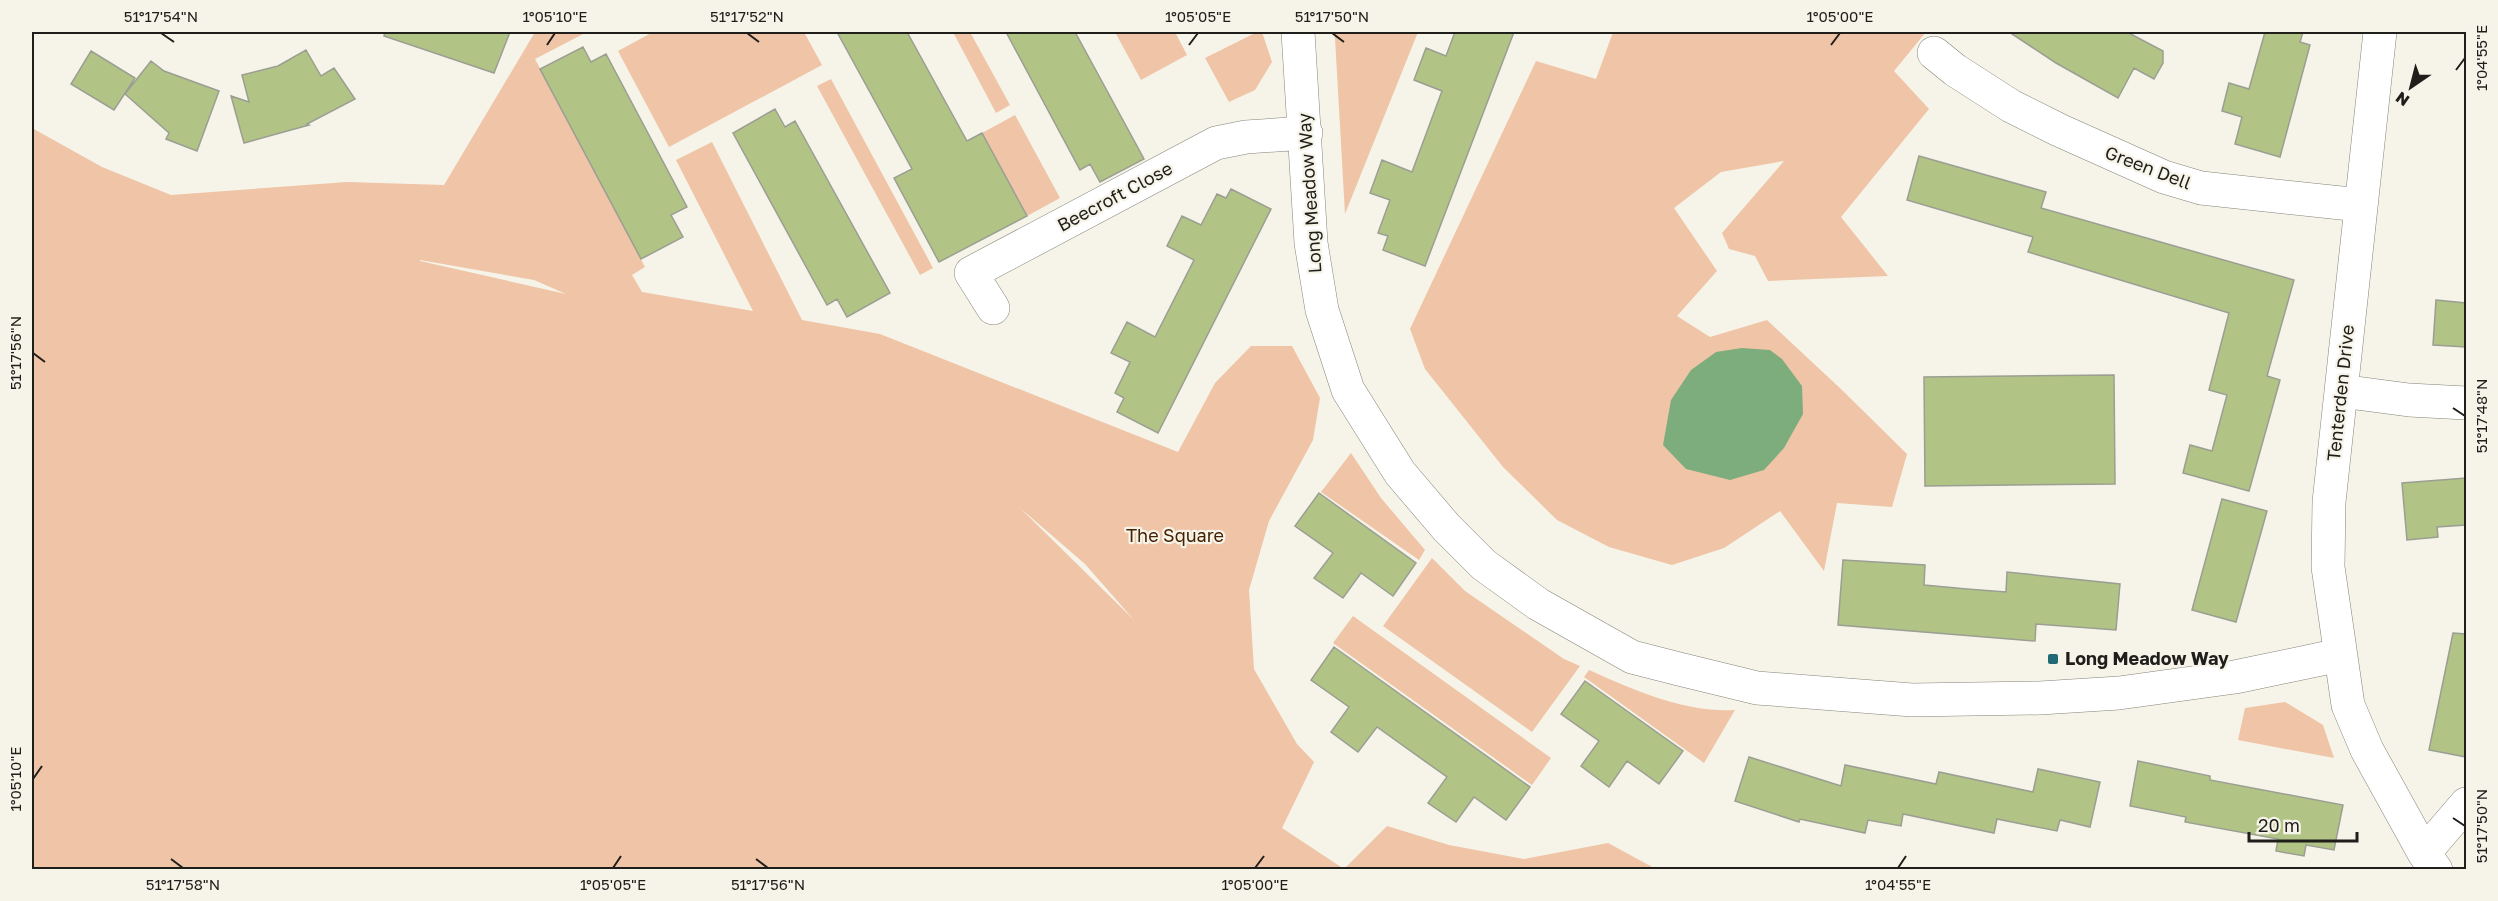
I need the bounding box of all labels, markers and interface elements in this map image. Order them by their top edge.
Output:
text: 51°17'54"N [124,7,198,25]
text: 1°05'10"E [523,7,587,25]
text: 51°17'52"N [710,7,784,25]
text: 1°05'05"E [1165,7,1231,25]
text: 51°17'50"N [1295,7,1369,25]
text: 1°05'00"E [1807,7,1873,25]
text: 1°04'55"E [2472,25,2490,91]
north arrow [2381,57,2441,117]
text: N [2392,88,2413,111]
street label: Long Meadow Way [1292,112,1326,274]
street label: Green Dell [2102,141,2195,194]
street label: Beecroft Close [1053,157,1176,236]
text: 51°17'56"N [6,316,24,390]
street label: Tenterden Drive [2322,324,2358,462]
text: 51°17'48"N [2472,379,2490,453]
park label: The Square [1126,524,1224,546]
place label: Long Meadow Way [2065,647,2229,669]
marker: Long Meadow Way [2046,652,2060,666]
text: 1°05'10"E [6,747,24,811]
text: 51°17'50"N [2472,789,2490,863]
scale bar [2249,805,2357,843]
text: 20 m [2258,814,2300,836]
text: 51°17'58"N [146,875,220,893]
text: 1°05'05"E [580,875,646,893]
text: 51°17'56"N [731,875,805,893]
text: 1°05'00"E [1222,875,1288,893]
text: 1°04'55"E [1865,875,1931,893]

